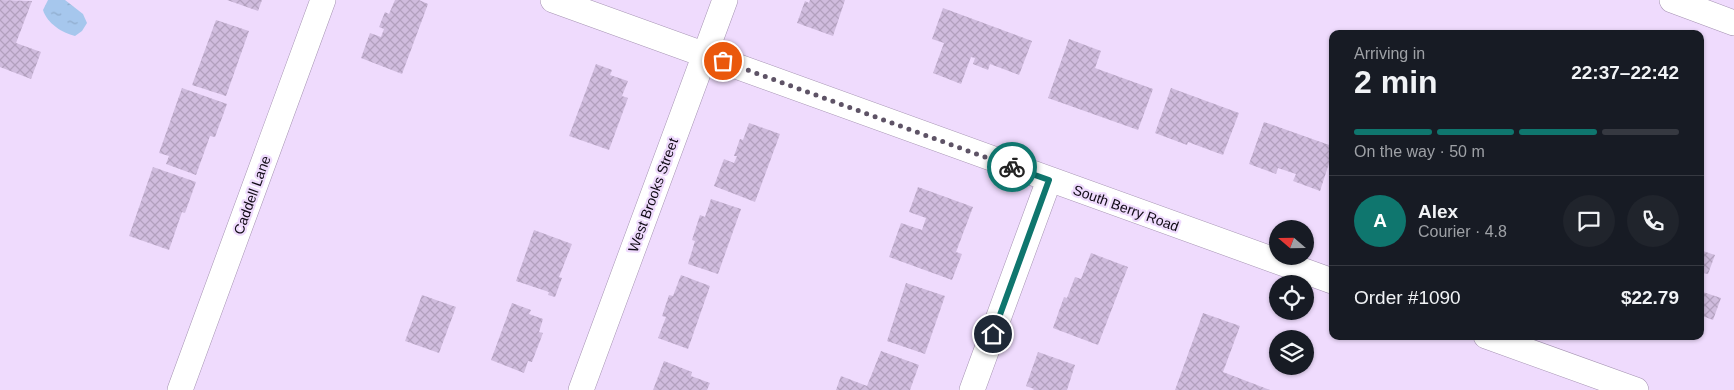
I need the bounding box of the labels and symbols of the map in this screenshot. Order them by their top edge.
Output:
pin [702,40,744,82]
street label: West Brooks Street [625,136,681,254]
courier [987,142,1037,192]
street label: Caddell Lane [230,153,274,237]
street label: South Berry Road [1071,181,1181,235]
north arrow [1269,220,1314,265]
pin [972,313,1014,355]

